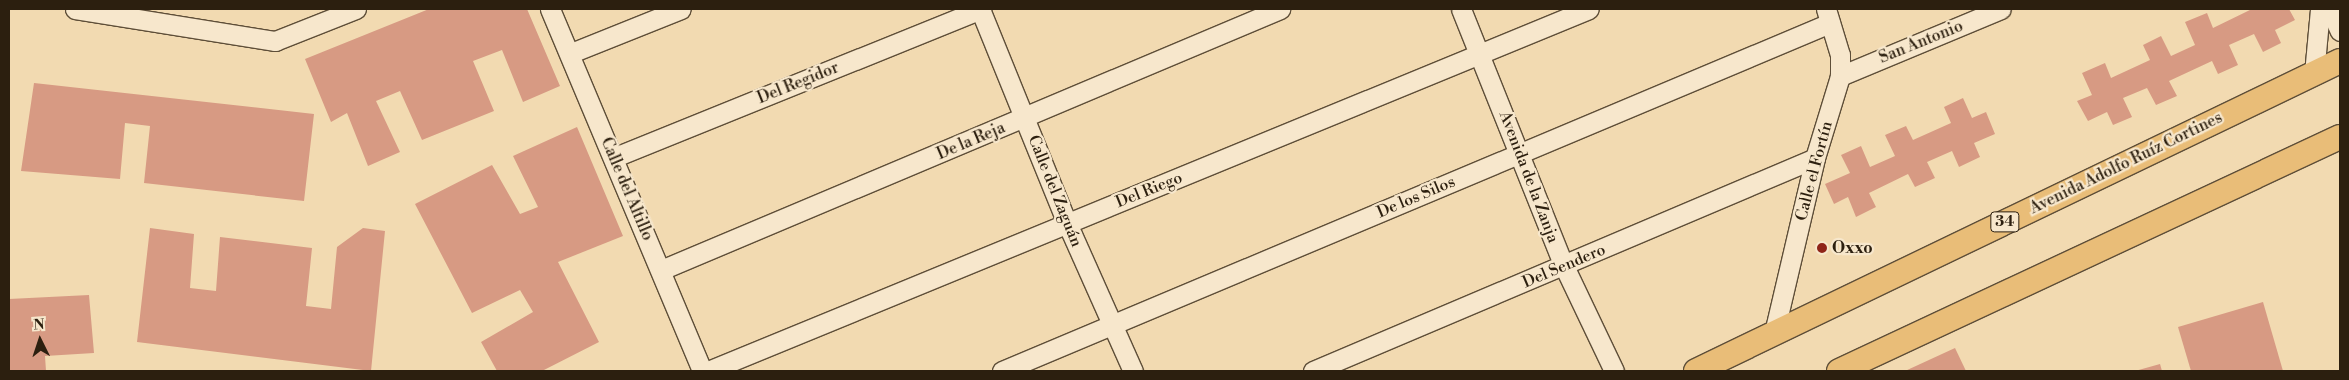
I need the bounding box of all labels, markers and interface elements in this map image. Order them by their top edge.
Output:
street label: San Antonio [1876,16,1966,68]
street label: Del Regidor [754,58,842,108]
street label: Avenida Adolfo Ruíz Cortines [2027,108,2225,218]
street label: Avenida de la Zanja [1495,109,1563,245]
street label: De la Reja [934,118,1008,164]
street label: Calle el Fortín [1791,119,1837,223]
street label: Calle del Zaguán [1024,132,1086,250]
street label: Calle del Altillo [597,135,657,243]
street label: Del Riego [1113,168,1185,212]
street label: De los Silos [1374,172,1458,222]
road number: 34 [1990,210,2020,234]
place label: Oxxo [1832,238,1873,258]
street label: Del Sendero [1520,240,1608,292]
marker: Oxxo [1816,242,1828,254]
north arrow [15,315,65,365]
text: N [33,316,45,334]

